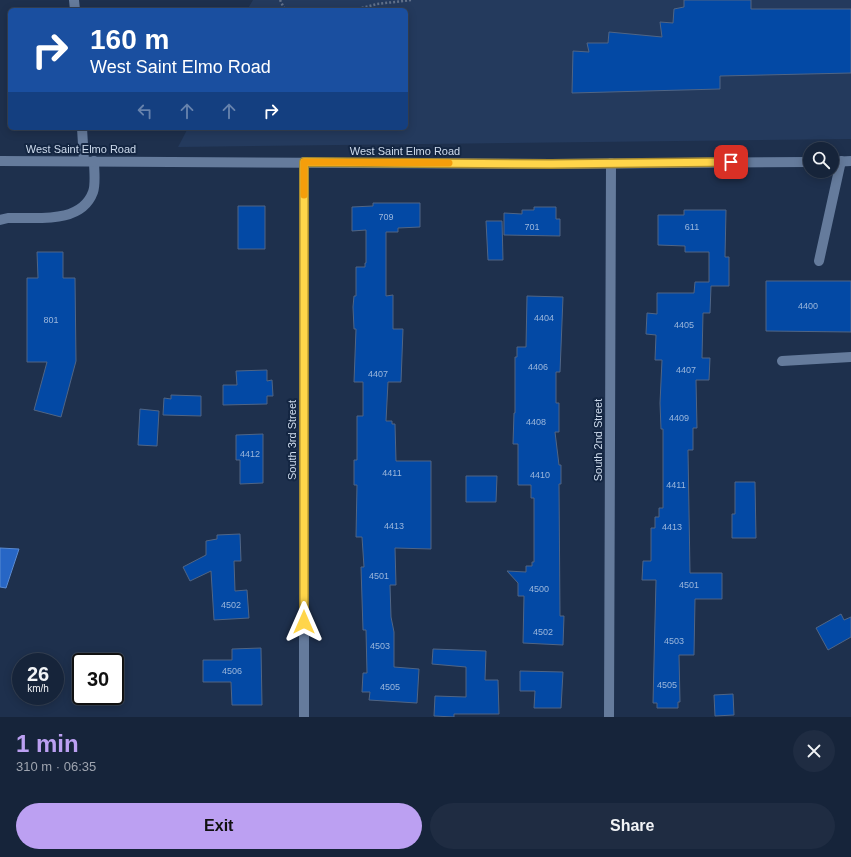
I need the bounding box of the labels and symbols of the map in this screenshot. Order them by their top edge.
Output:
street label: West Saint Elmo Road [26,143,136,155]
street label: West Saint Elmo Road [350,145,460,157]
pin [714,145,748,179]
house number: 709 [378,212,394,222]
house number: 701 [524,222,540,232]
house number: 611 [685,222,699,232]
house number: 4400 [798,301,818,311]
house number: 4404 [534,313,554,323]
house number: 801 [43,315,59,325]
house number: 4405 [674,320,694,330]
house number: 4406 [528,362,548,372]
house number: 4407 [676,365,696,375]
house number: 4407 [368,369,388,379]
street label: South 2nd Street [592,399,604,481]
street label: South 3rd Street [286,400,298,480]
house number: 4409 [669,413,689,423]
house number: 4408 [526,417,546,427]
house number: 4412 [240,449,260,459]
house number: 4411 [382,468,402,478]
house number: 4410 [530,470,550,480]
house number: 4411 [666,480,686,490]
house number: 4413 [384,521,404,531]
house number: 4413 [662,522,682,532]
house number: 4501 [369,571,389,581]
house number: 4501 [679,580,699,590]
house number: 4500 [529,584,549,594]
house number: 4502 [221,600,241,610]
position arrow [283,601,325,643]
house number: 4502 [533,627,553,637]
house number: 4503 [664,636,684,646]
house number: 4503 [370,641,390,651]
speed limit sign: 30 [72,653,124,705]
house number: 4506 [222,666,242,676]
house number: 4505 [657,680,677,690]
house number: 4505 [380,682,400,692]

